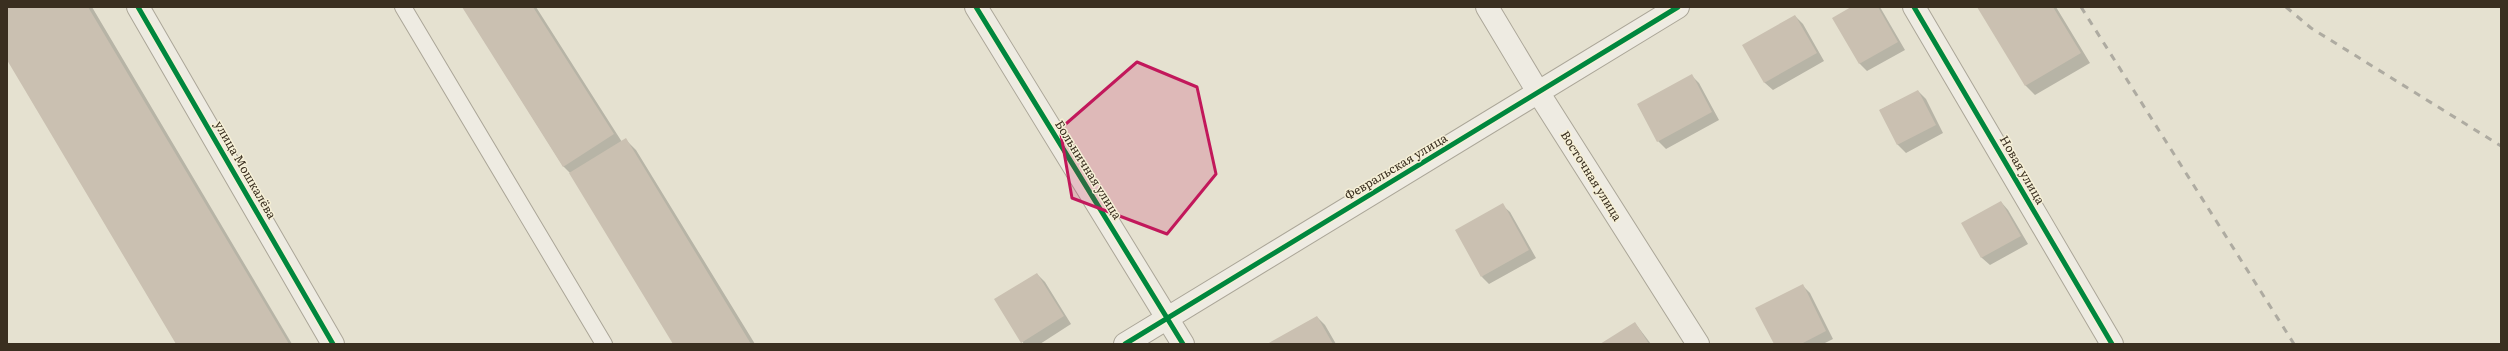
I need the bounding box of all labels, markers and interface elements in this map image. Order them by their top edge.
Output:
street label: Больничная улица [1051,116,1127,223]
street label: улица Мошкалёва [210,117,282,222]
street label: Восточная улица [1557,127,1627,225]
street label: Февральская улица [1341,128,1451,204]
street label: Новая улица [1996,132,2050,208]

